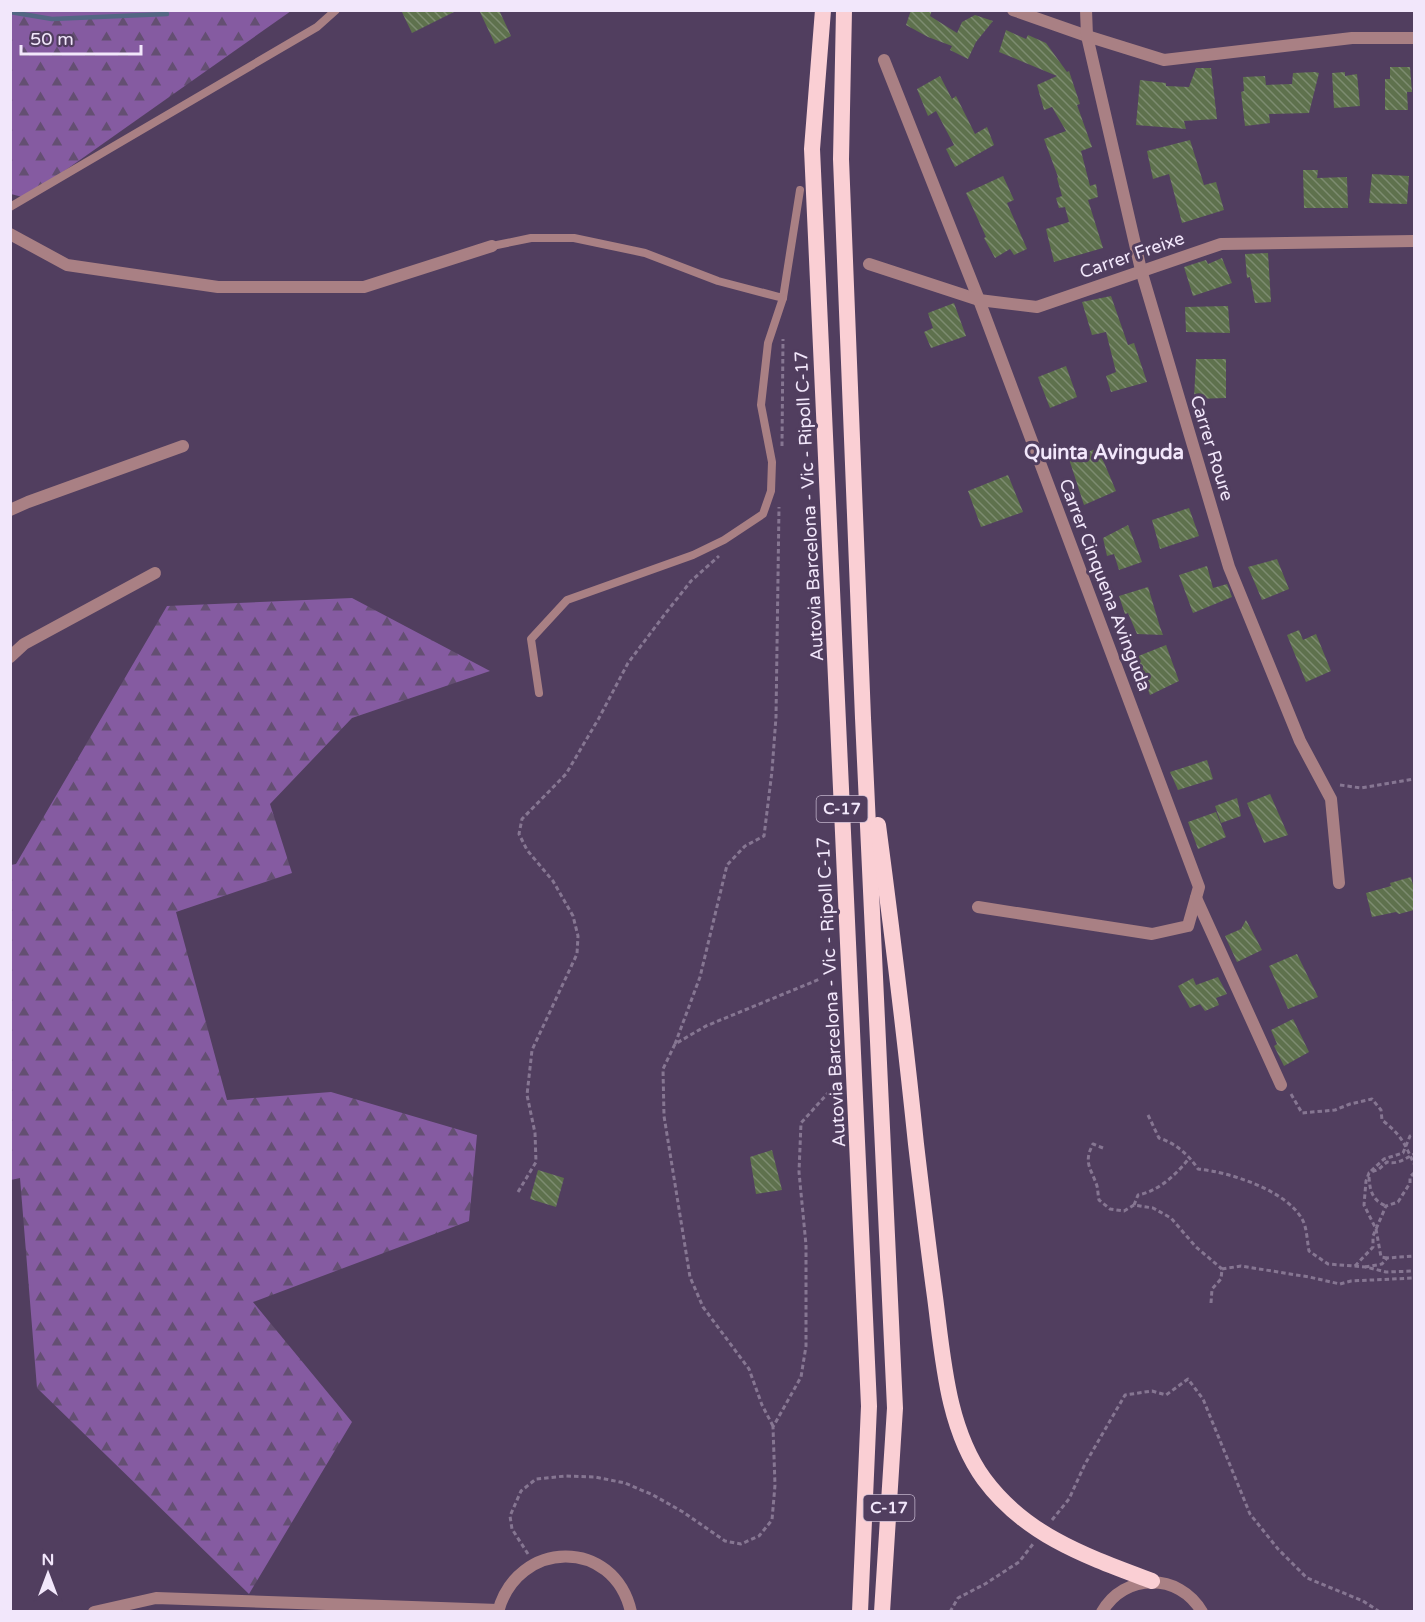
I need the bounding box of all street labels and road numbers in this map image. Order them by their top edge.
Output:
street label: Carrer Freixe [1077,227,1187,283]
street label: Autovia Barcelona - Vic - Ripoll C-17 [790,350,828,662]
street label: Carrer Roure [1185,392,1239,504]
street label: Carrer Cinquena Avinguda [1054,476,1156,694]
road number: C-17 [816,796,868,822]
street label: Autovia Barcelona - Vic - Ripoll C-17 [812,836,850,1148]
road number: C-17 [864,1495,914,1521]

